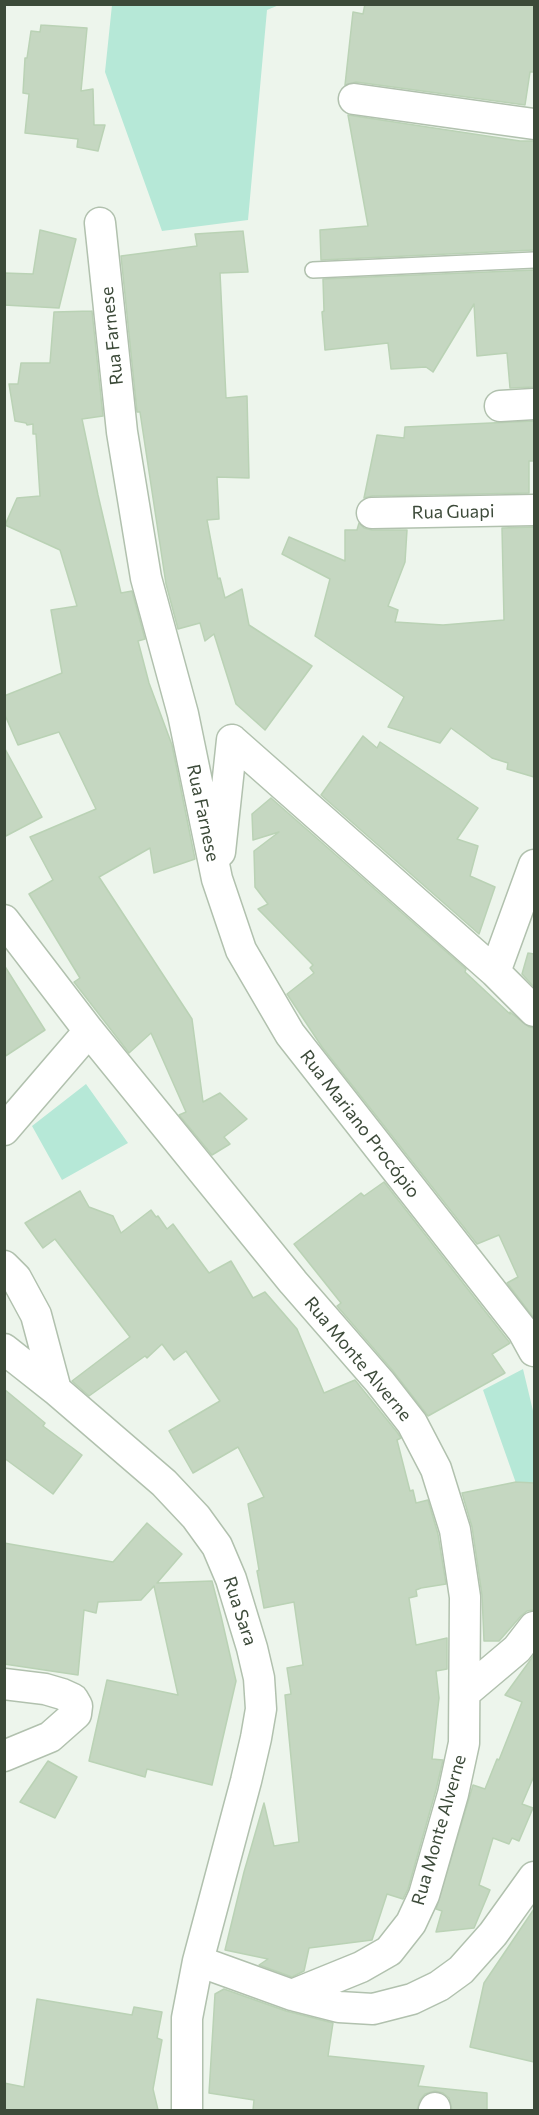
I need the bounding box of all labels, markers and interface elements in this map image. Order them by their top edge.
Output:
street label: Rua Farnese [96,286,128,386]
street label: Rua Guapi [411,500,495,524]
street label: Rua Farnese [182,762,224,864]
street label: Rua Mariano Procópio [296,1046,424,1202]
street label: Rua Monte Alverne [300,1292,416,1426]
street label: Rua Sara [219,1574,261,1648]
street label: Rua Monte Alverne [407,1752,471,1908]

